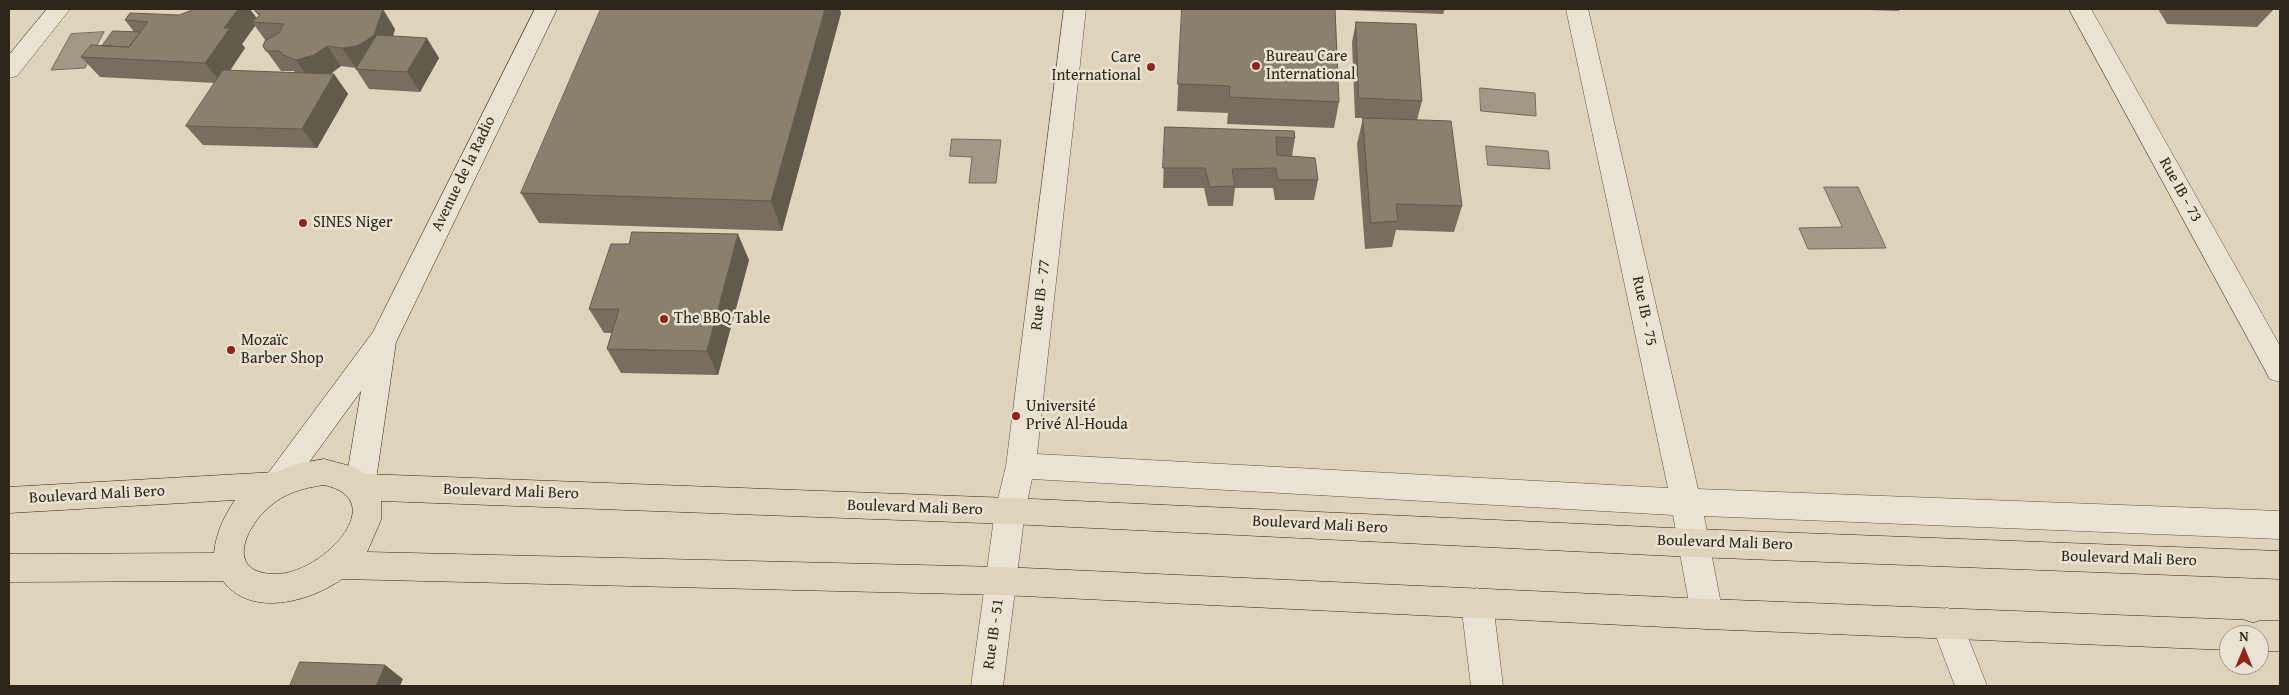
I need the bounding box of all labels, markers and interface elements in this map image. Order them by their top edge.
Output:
place label: Bureau Care International [1266,47,1356,85]
place label: Care International [1051,48,1141,86]
marker: Bureau Care International [1250,60,1262,72]
marker: Care International [1145,61,1157,73]
street label: Avenue de la Radio [428,113,500,235]
street label: Rue IB - 73 [2154,154,2206,226]
place label: SINES Niger [313,213,393,233]
marker: SINES Niger [297,217,309,229]
street label: Rue IB - 77 [1027,259,1055,331]
street label: Rue IB - 75 [1627,274,1661,348]
place label: The BBQ Table [674,309,771,329]
marker: The BBQ Table [658,313,670,325]
place label: Mozaïc Barber Shop [241,331,324,369]
marker: Mozaïc Barber Shop [225,344,237,356]
place label: Université Privé Al-Houda [1026,397,1128,435]
marker: Université Privé Al-Houda [1010,410,1022,422]
street label: Boulevard Mali Bero [443,480,579,504]
street label: Boulevard Mali Bero [29,482,165,508]
street label: Boulevard Mali Bero [847,496,983,520]
street label: Boulevard Mali Bero [1252,512,1388,538]
street label: Boulevard Mali Bero [1657,531,1793,555]
street label: Boulevard Mali Bero [2061,547,2197,571]
street label: Rue IB - 51 [980,598,1008,670]
north arrow [2219,625,2269,675]
text: N [2239,626,2249,646]

